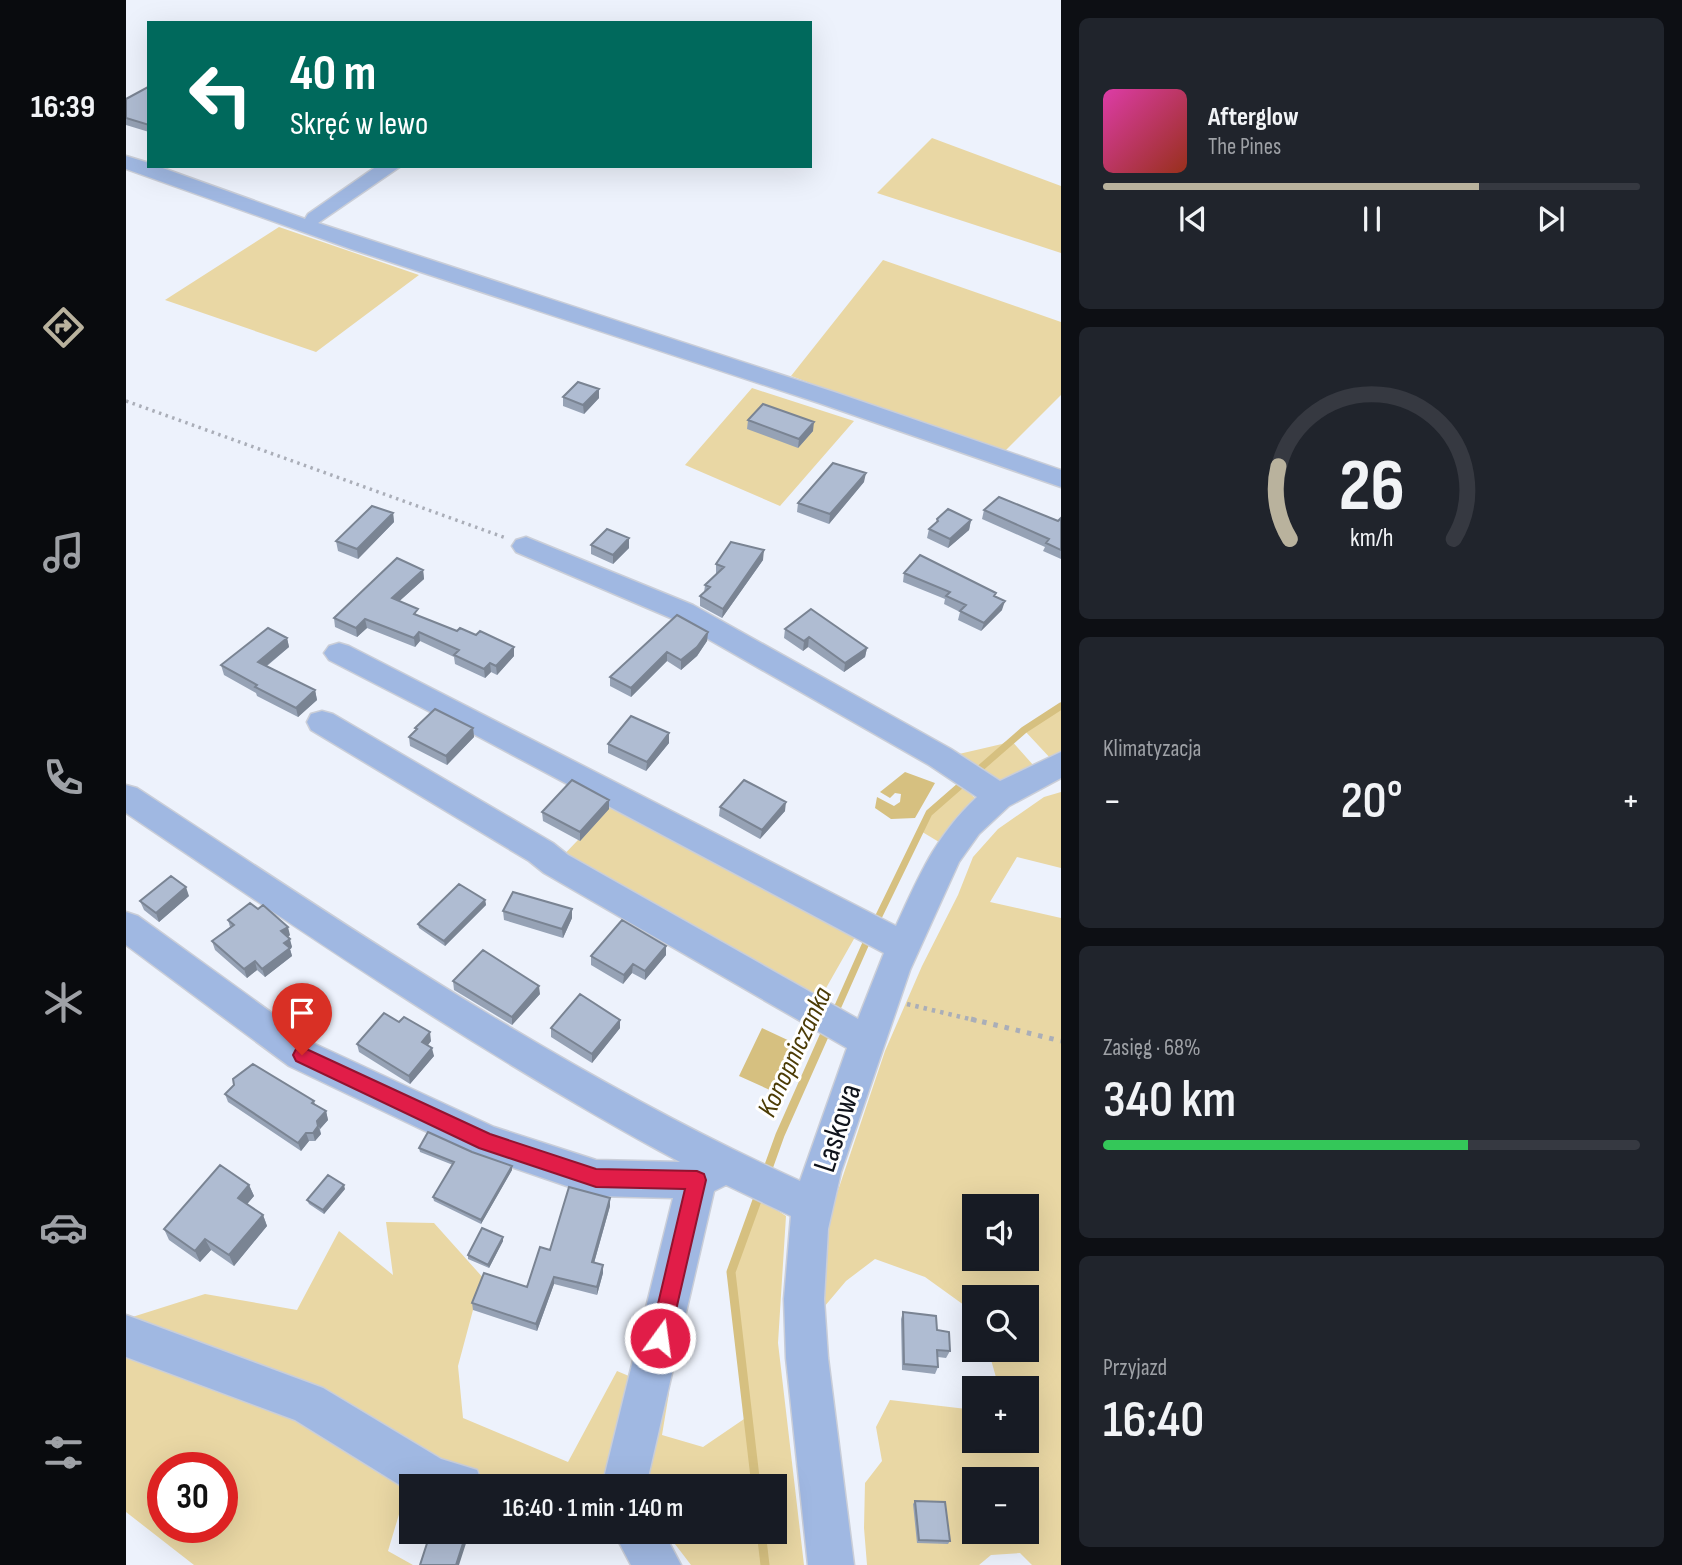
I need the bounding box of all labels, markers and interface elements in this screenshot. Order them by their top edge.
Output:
text: 40 m [290,45,376,104]
icon: left [175,49,266,140]
text: 16:39 [31,88,95,127]
text: Afterglow [1208,102,1299,133]
text: Skręć w lewo [290,105,428,144]
text: The Pines [1208,133,1281,161]
icon: previous [1174,200,1212,238]
icon: pause [1353,200,1391,238]
icon: next [1532,200,1570,238]
icon: directions [39,303,88,352]
text: 26 [1338,444,1405,532]
text: km/h [1350,523,1393,554]
icon: music [39,528,88,577]
text: Klimatyzacja [1103,735,1201,763]
icon: phone [39,753,88,802]
text: 20° [1340,770,1403,833]
text: − [1103,779,1122,824]
text: + [1621,779,1640,824]
icon: climate [39,978,88,1027]
water label: Konopniczanka [751,981,840,1122]
pin [272,983,332,1055]
icon: arrive [283,994,321,1032]
text: Zasięg · 68% [1103,1034,1201,1062]
text: 340 km [1103,1069,1236,1132]
street label: Laskowa [805,1079,871,1177]
map controls [962,1194,1039,1544]
button: sound [962,1194,1039,1271]
icon: car [39,1203,88,1252]
button: search [962,1285,1039,1362]
position arrow [623,1301,697,1375]
text: Przyjazd [1103,1354,1167,1382]
button: + [962,1376,1039,1453]
text: 16:40 [1103,1389,1204,1452]
icon: filters [39,1428,88,1477]
speed limit sign: 30 [147,1452,238,1543]
button: − [962,1467,1039,1544]
text: 16:40 · 1 min · 140 m [503,1493,683,1524]

